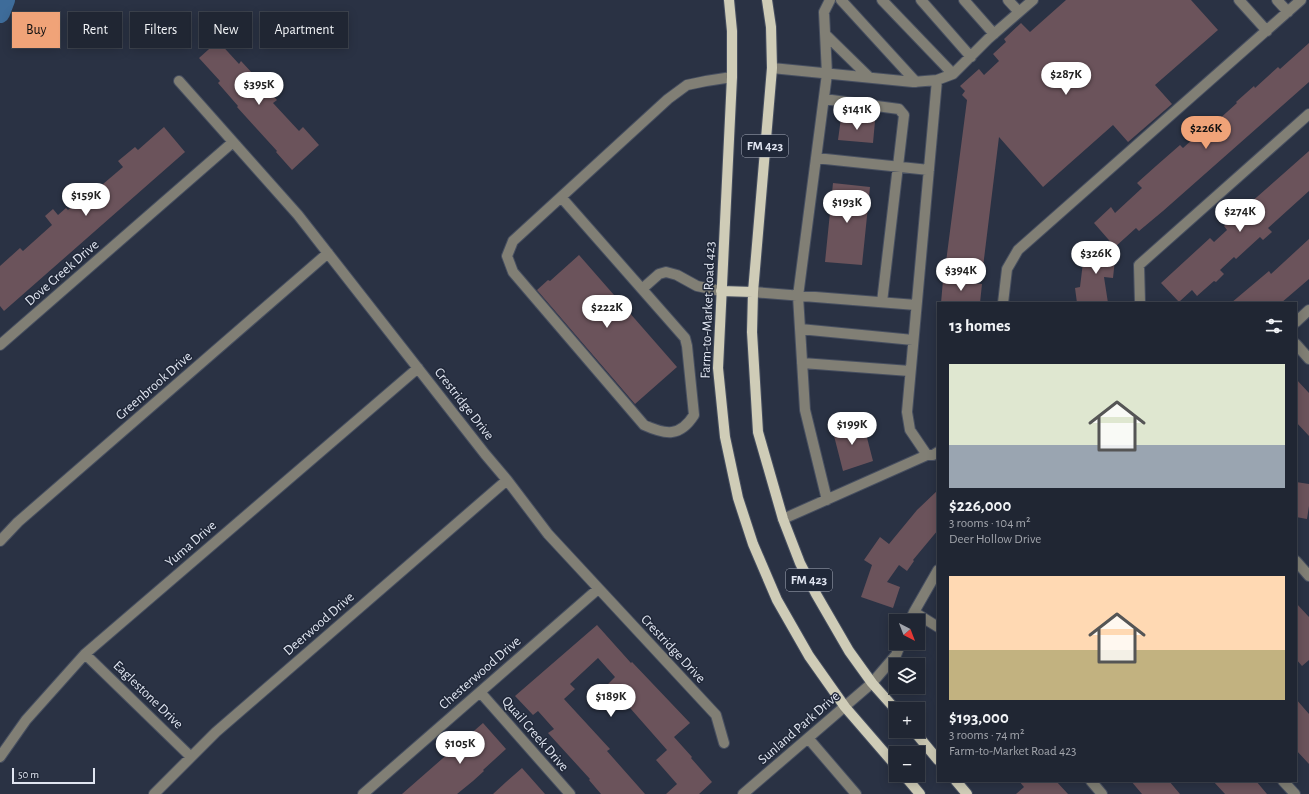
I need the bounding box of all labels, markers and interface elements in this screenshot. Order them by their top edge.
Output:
chip: Buy [12,12,60,48]
chip: Rent [68,12,122,48]
chip: Filters [130,12,191,48]
chip: New [199,12,252,48]
chip: Apartment [260,12,348,48]
pin: $287K [1038,62,1094,96]
text: $287K [1050,68,1082,81]
pin: $395K [231,72,287,106]
text: $395K [244,78,274,91]
pin: $141K [829,97,885,131]
text: $141K [842,103,872,116]
pin: $226K [1178,116,1234,150]
text: $226K [1190,122,1222,135]
road number: FM 423 [742,135,788,157]
pin: $159K [58,183,114,217]
text: $159K [71,189,101,202]
pin: $193K [819,190,875,224]
text: $193K [832,196,862,209]
pin: $274K [1212,199,1268,233]
text: $274K [1224,205,1256,218]
street label: Dove Creek Drive [23,237,101,309]
street label: Farm-to-Market Road 423 [699,241,717,379]
pin: $326K [1068,241,1124,275]
text: $326K [1080,247,1112,260]
pin: $394K [933,258,989,292]
text: $394K [945,264,977,277]
pin: $222K [579,295,635,329]
text: $222K [591,301,623,314]
icon: filters [1263,315,1285,337]
text: 13 homes [949,317,1011,334]
street label: Greenbrook Drive [113,349,195,423]
street label: Crestridge Drive [432,365,496,443]
icon: home [1081,390,1153,462]
pin: $199K [824,412,880,446]
text: $199K [837,418,867,431]
text: $226,000 [949,497,1011,514]
text: 3 rooms · 104 m² [949,517,1030,530]
street label: Yuma Drive [163,518,219,570]
text: Deer Hollow Drive [949,533,1041,546]
road number: FM 423 [786,569,832,591]
street label: Deerwood Drive [281,590,357,658]
icon: home [1081,602,1153,674]
street label: Crestridge Drive [638,612,708,686]
north arrow [889,614,925,650]
map controls [889,614,925,782]
street label: Chesterwood Drive [436,634,524,712]
street label: Eaglestone Drive [110,658,186,732]
button: layers [889,658,925,694]
pin: $189K [583,684,639,718]
street label: Sunland Park Drive [756,689,842,767]
text: $189K [596,690,626,703]
street label: Quail Creek Drive [499,694,571,774]
button: + [889,702,925,738]
text: $193,000 [949,709,1009,726]
text: 3 rooms · 74 m² [949,729,1025,742]
pin: $105K [432,731,488,765]
text: $105K [445,737,475,750]
text: Farm-to-Market Road 423 [949,745,1076,758]
button: − [889,746,925,782]
scale bar [12,766,95,785]
text: 50 m [18,769,39,780]

